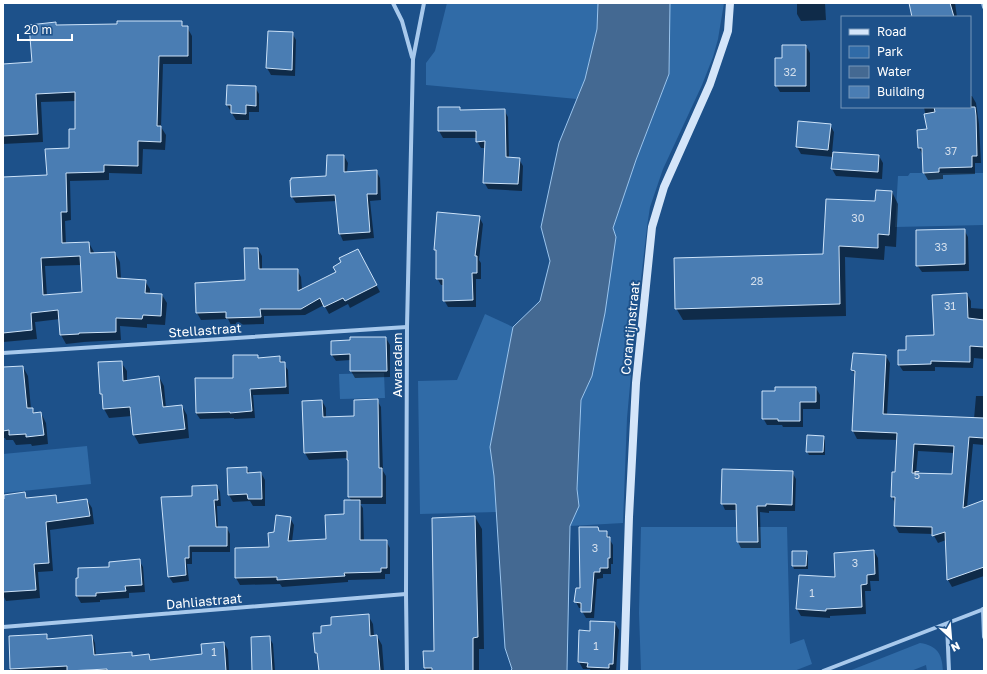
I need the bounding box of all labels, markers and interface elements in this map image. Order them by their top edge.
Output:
scale bar [18,16,72,42]
legend [841,16,971,108]
text: 20 m [24,22,52,37]
text: Road [877,24,906,39]
text: Park [877,44,903,59]
text: Water [877,64,911,79]
house number: 32 [784,65,796,78]
text: Building [877,84,925,99]
house number: 37 [945,144,957,157]
house number: 30 [851,211,865,224]
house number: 33 [935,240,947,253]
house number: 28 [750,274,764,287]
street label: Corantijnstraat [617,281,643,375]
house number: 31 [944,299,956,312]
street label: Stellastraat [168,319,242,341]
street label: Awaradam [389,333,405,397]
house number: 5 [914,468,920,481]
house number: 3 [592,541,598,554]
house number: 3 [852,556,858,569]
house number: 1 [809,586,815,599]
street label: Dahliastraat [165,590,243,612]
north arrow [931,618,971,658]
house number: 1 [593,639,599,652]
text: N [949,640,962,655]
house number: 1 [211,645,217,658]

